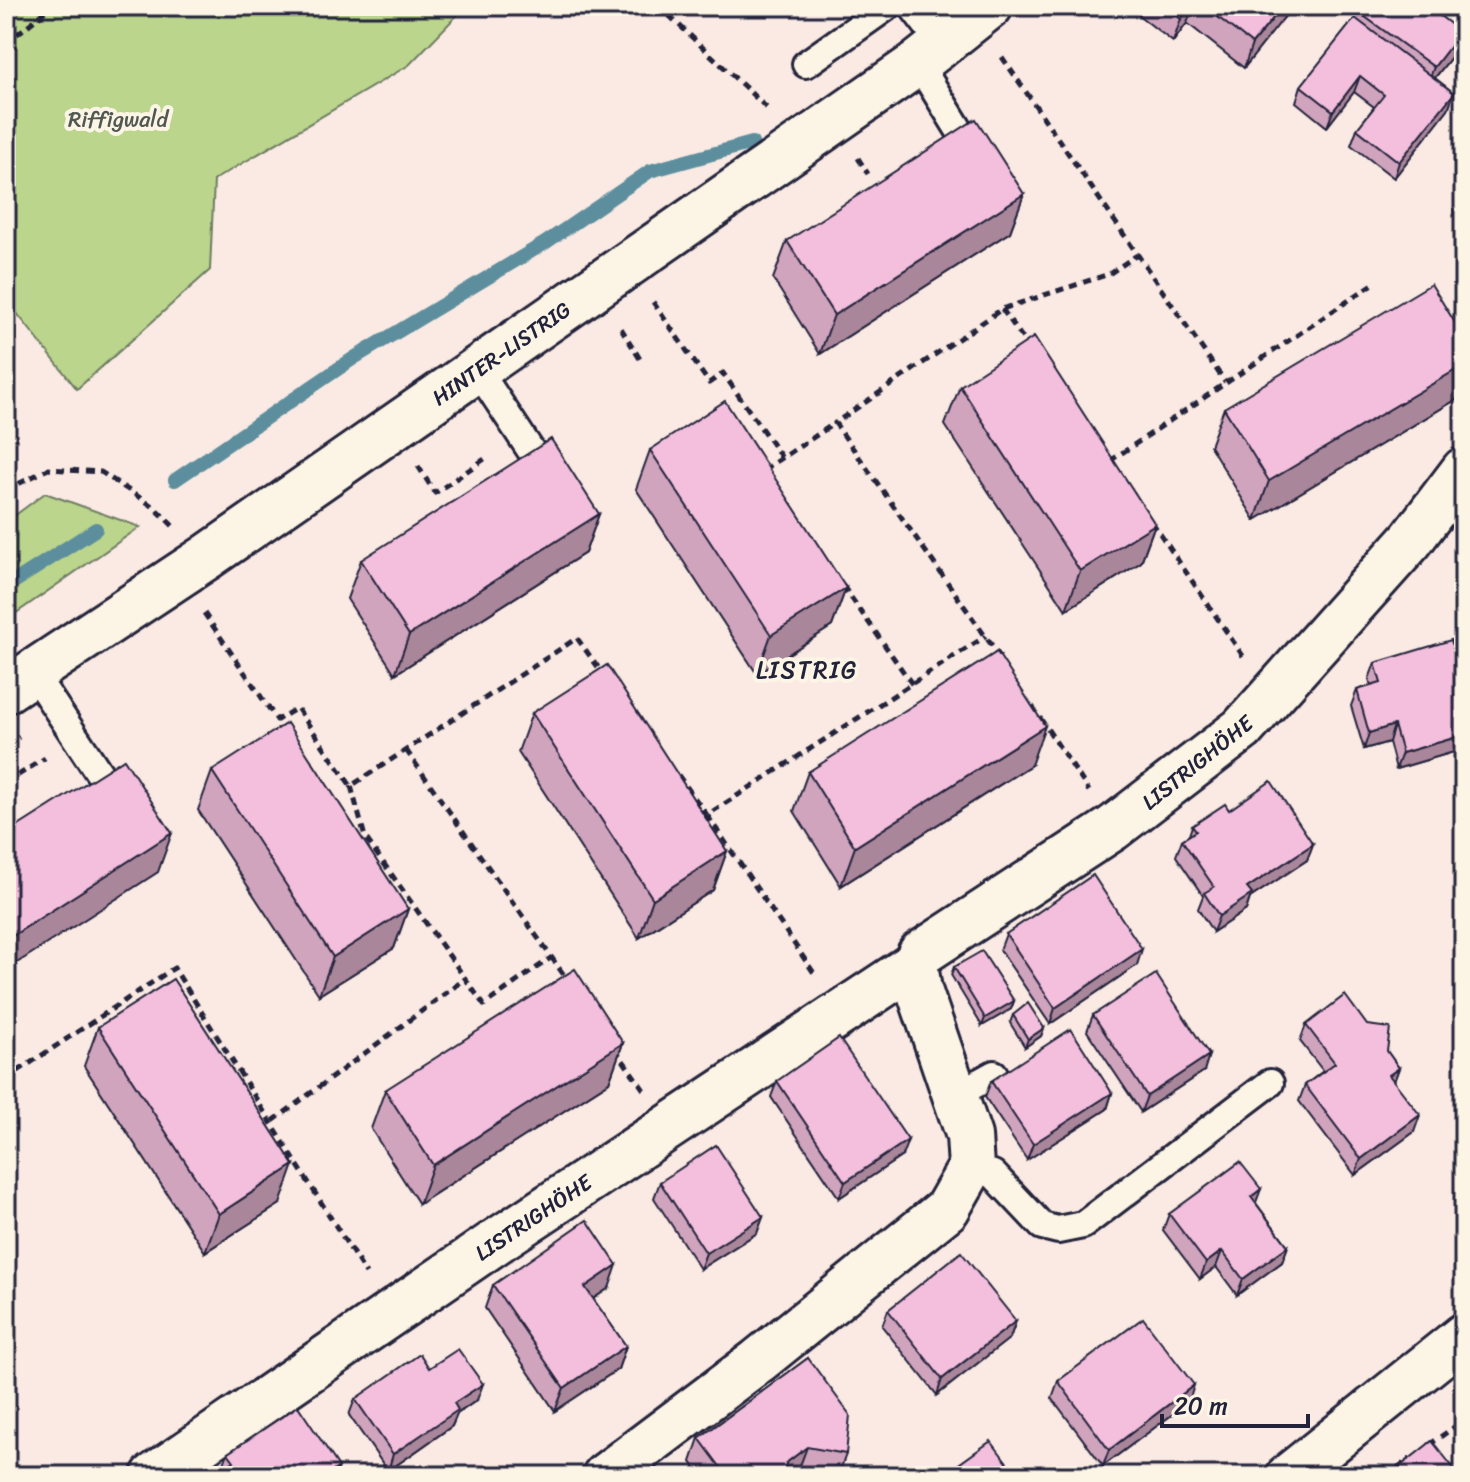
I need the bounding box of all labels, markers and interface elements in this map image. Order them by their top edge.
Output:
park label: Riffigwald [68,100,170,139]
street label: HINTER-LISTRIG [423,291,579,416]
district label: LISTRIG [756,649,858,691]
street label: LISTRIGHÖHE [1133,704,1263,820]
street label: LISTRIGHÖHE [466,1162,602,1271]
scale bar [1162,1378,1308,1428]
text: 20 m [1174,1385,1228,1427]

